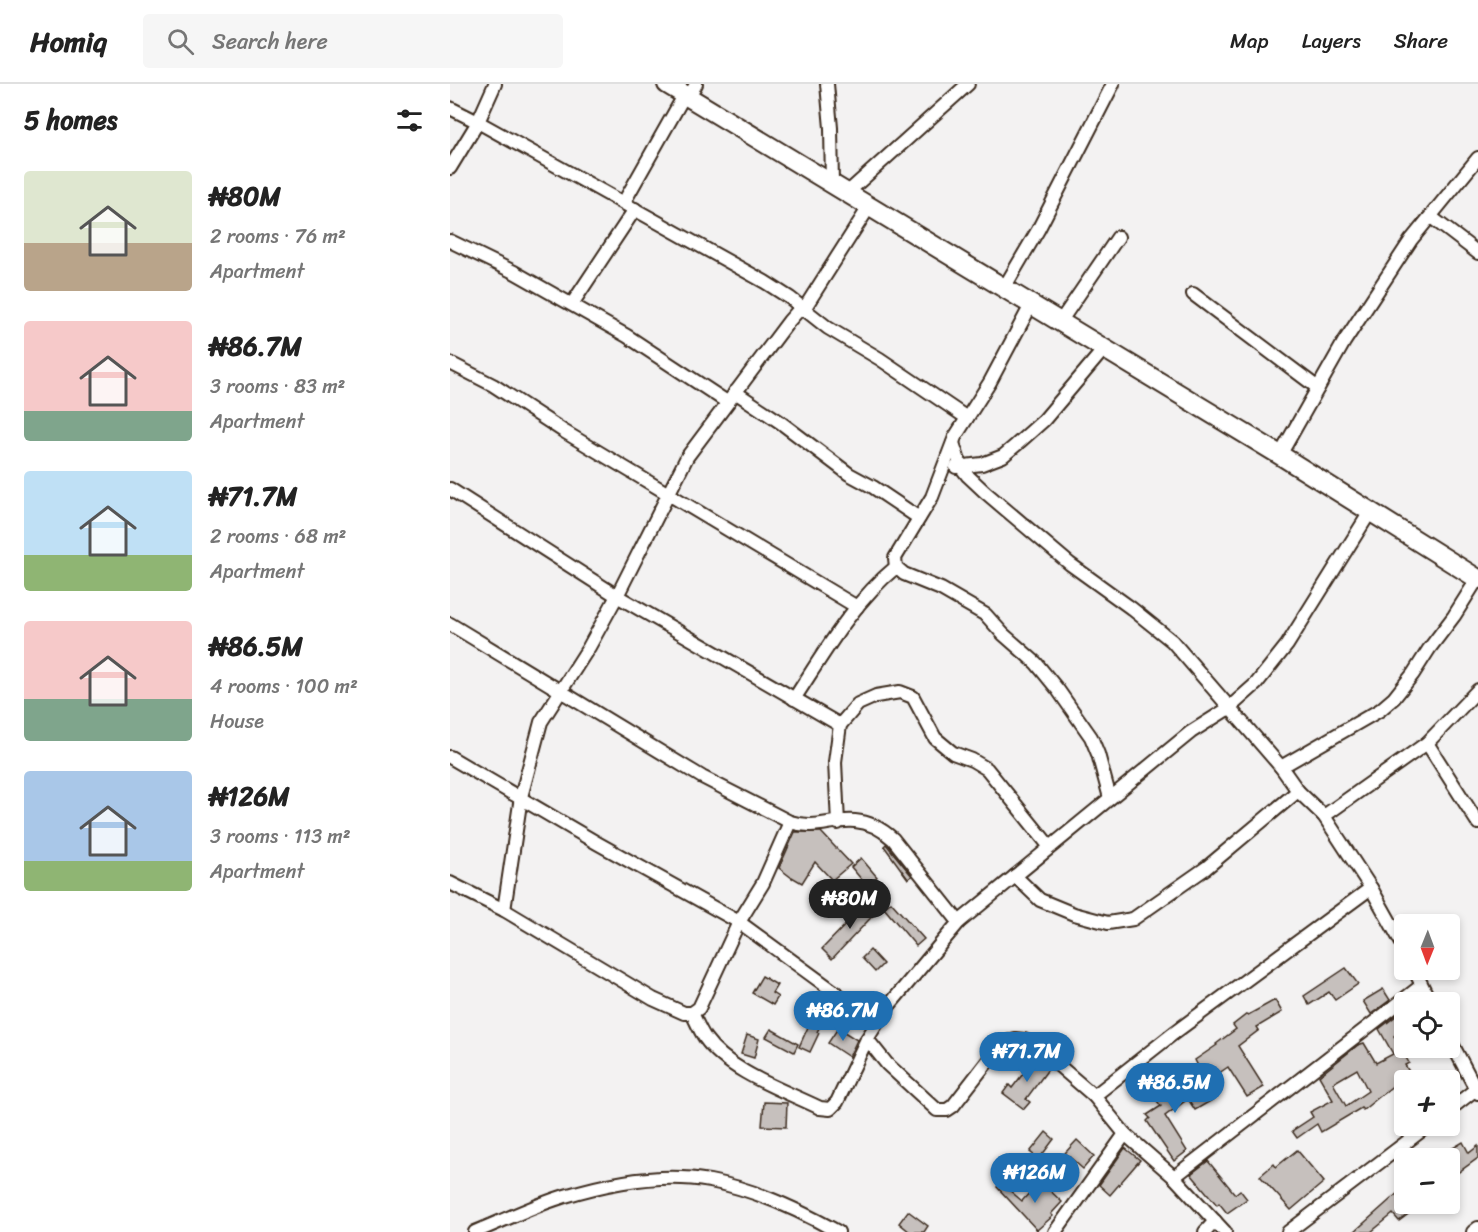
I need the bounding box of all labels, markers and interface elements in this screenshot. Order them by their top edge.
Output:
search box [143,14,563,68]
text: Homiq [30,17,107,66]
text: Search here [212,22,328,61]
text: Map [1230,22,1269,60]
text: Layers [1302,22,1361,60]
text: Share [1394,22,1448,60]
icon: search [164,25,197,58]
text: 5 homes [24,97,117,143]
icon: filters [393,104,426,137]
text: ₦80M [210,173,281,219]
icon: home [72,195,144,267]
text: 2 rooms · 76 m² [210,219,346,254]
text: Apartment [210,254,304,289]
text: ₦86.7M [210,323,302,369]
icon: home [72,345,144,417]
text: 3 rooms · 83 m² [210,369,345,404]
text: Apartment [210,404,304,439]
text: ₦71.7M [210,473,297,519]
icon: home [72,495,144,567]
text: 2 rooms · 68 m² [210,519,346,554]
text: Apartment [210,554,304,589]
text: ₦86.5M [210,623,303,669]
icon: home [72,645,144,717]
text: 4 rooms · 100 m² [210,669,358,704]
text: House [210,704,264,739]
text: ₦126M [210,773,289,819]
icon: home [72,795,144,867]
text: 3 rooms · 113 m² [210,819,351,854]
text: Apartment [210,854,304,889]
pin: ₦80M [814,879,886,930]
text: ₦80M [823,881,877,916]
north arrow [1394,914,1460,980]
map controls [1394,914,1460,1214]
pin: ₦86.7M [794,991,892,1042]
button: locate [1394,992,1460,1058]
text: ₦86.7M [808,993,878,1028]
pin: ₦71.7M [978,1032,1076,1083]
text: ₦71.7M [993,1034,1061,1069]
pin: ₦86.5M [1126,1063,1224,1114]
text: ₦86.5M [1139,1065,1211,1100]
button: + [1394,1070,1460,1136]
button: − [1394,1148,1460,1214]
pin: ₦126M [993,1153,1077,1204]
text: ₦126M [1004,1155,1066,1190]

